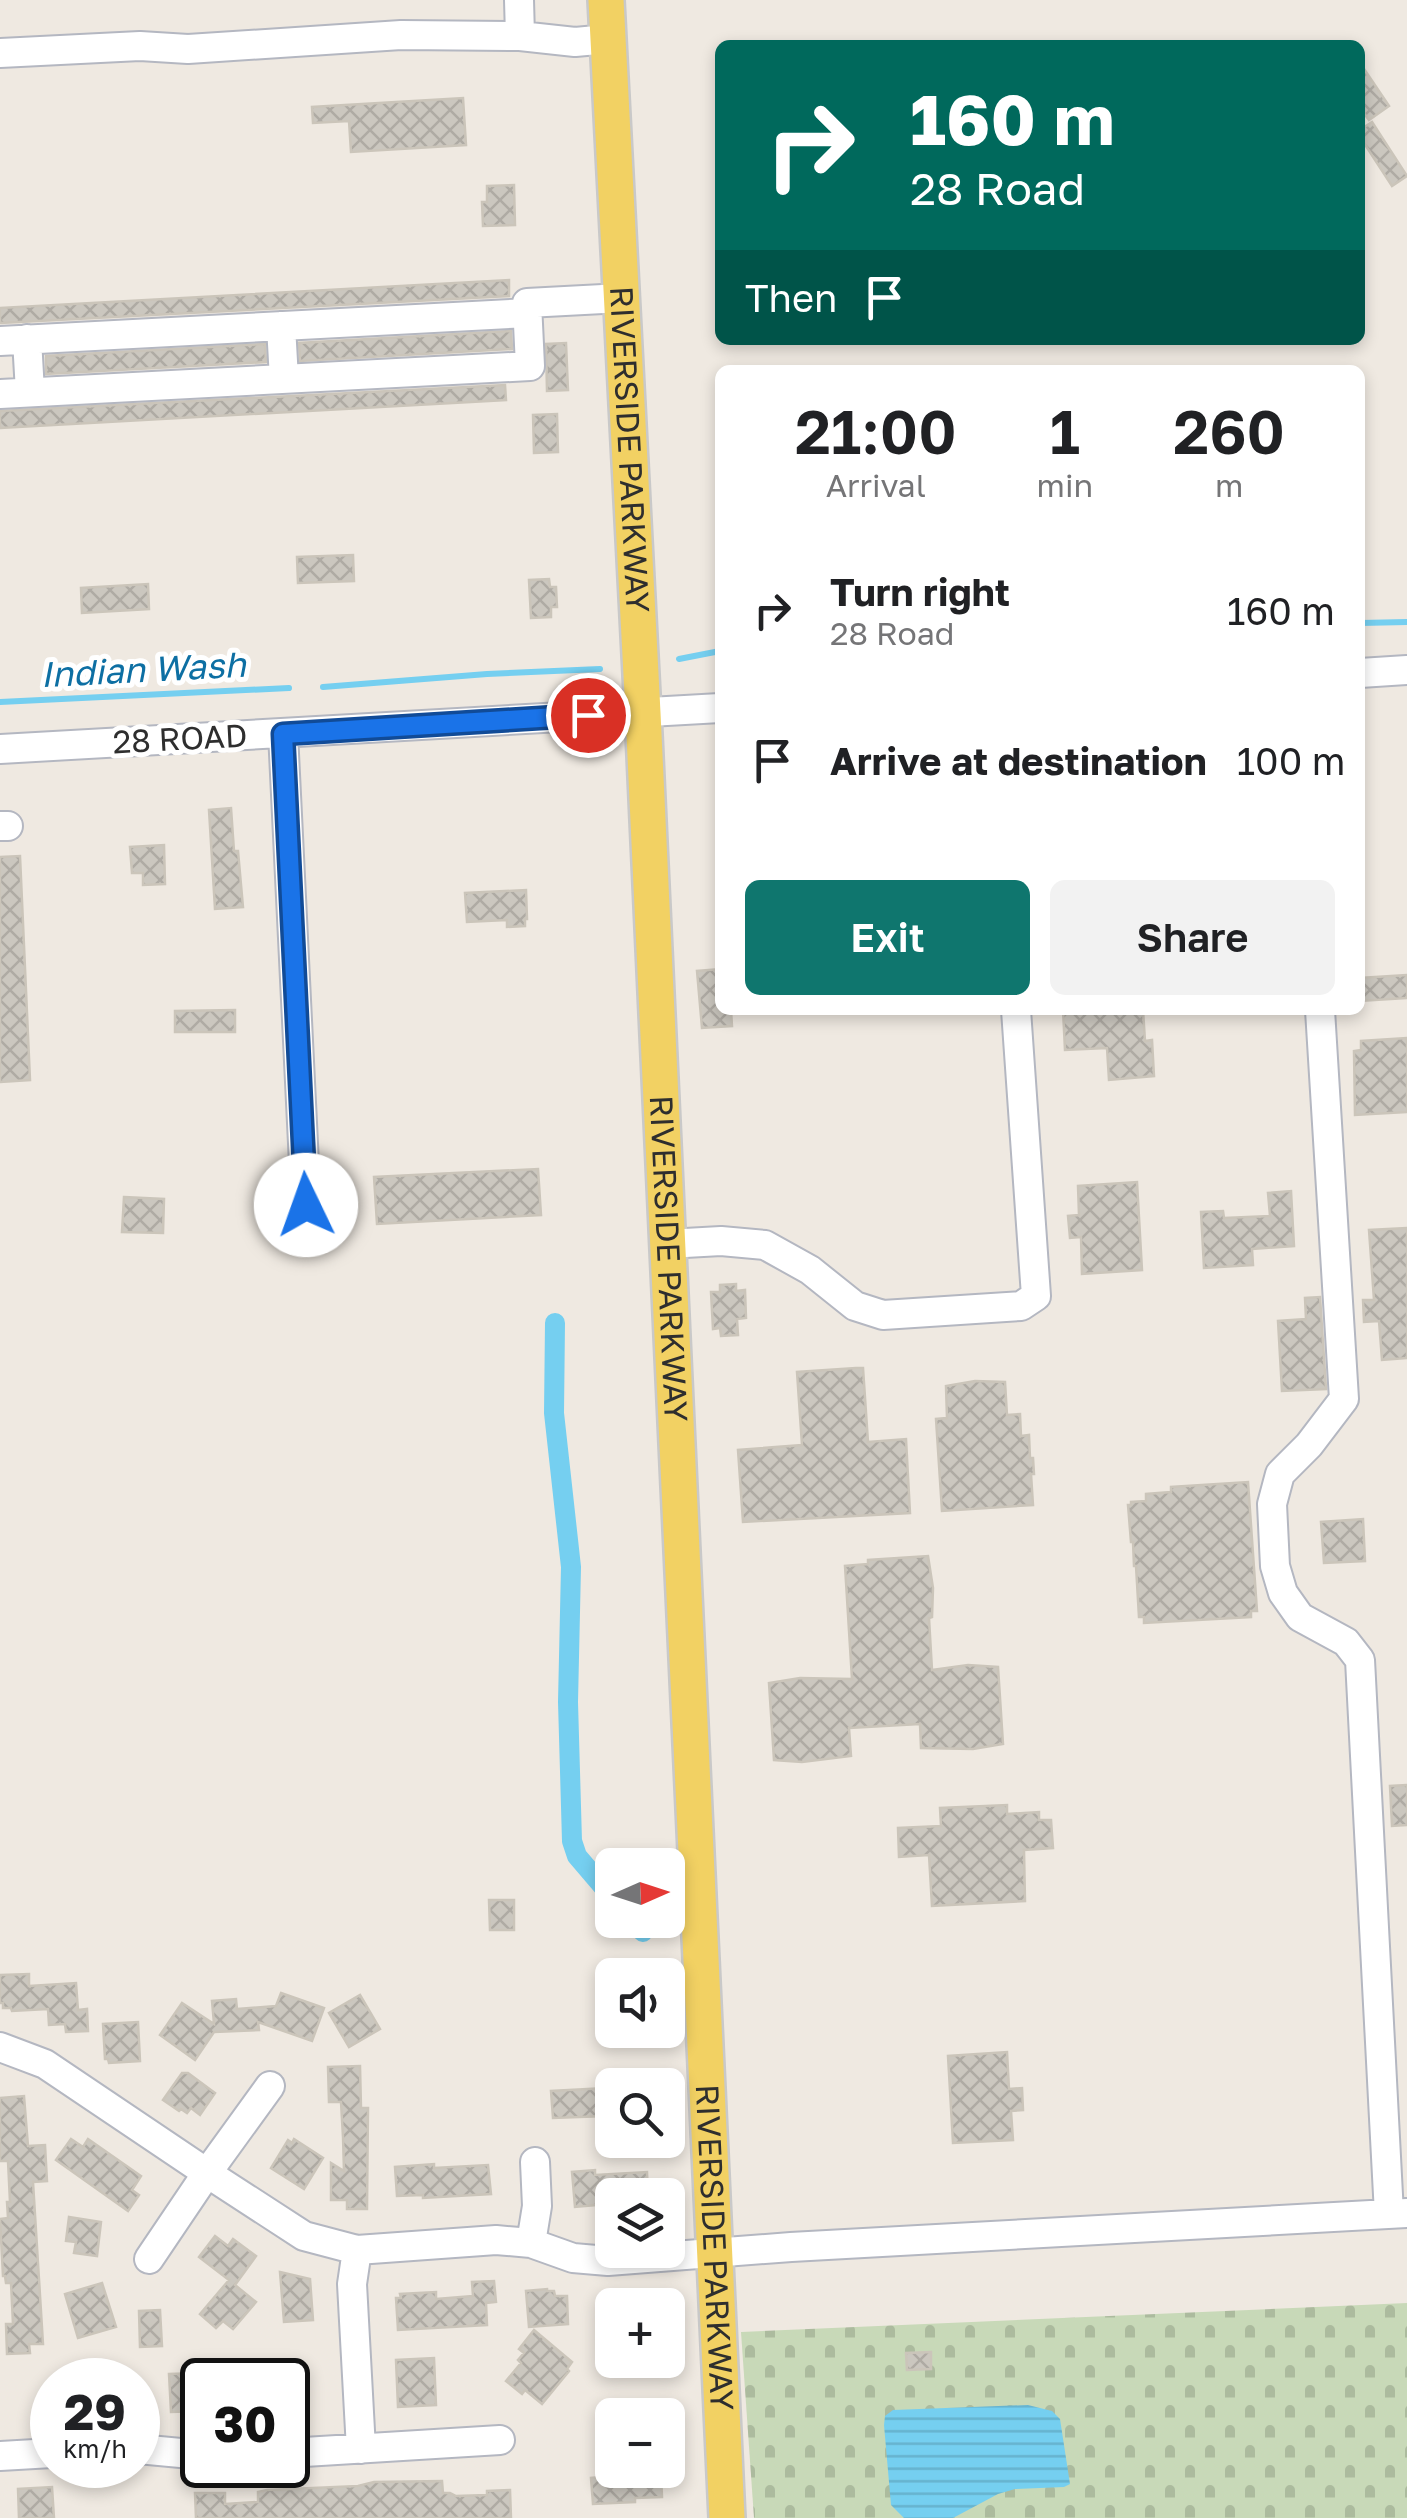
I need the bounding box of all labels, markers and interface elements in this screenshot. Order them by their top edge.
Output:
text: 160 m [910,76,1115,160]
icon: right [745,80,875,210]
text: 28 Road [910,161,1085,215]
icon: arrive [857,270,912,325]
text: Then [745,275,837,320]
street label: RIVERSIDE PARKWAY [603,285,658,614]
text: 21:00 [795,395,957,467]
text: 1 [1050,395,1080,467]
text: 260 [1173,395,1285,467]
text: Arrival [826,466,926,504]
text: min [1037,466,1093,504]
text: m [1215,466,1243,504]
text: Turn right [830,569,1010,614]
icon: right [745,583,800,638]
text: 160 m [1227,588,1335,633]
text: 28 Road [830,614,954,652]
water label: Indian Wash [39,643,248,695]
pin [546,673,631,758]
icon: arrive [561,688,616,743]
street label: 28 ROAD [112,716,248,761]
icon: arrive [745,733,800,788]
text: Arrive at destination [830,738,1207,783]
text: 100 m [1237,738,1345,783]
button: Exit [745,880,1030,995]
button: Share [1050,880,1335,995]
street label: RIVERSIDE PARKWAY [643,1094,696,1423]
position arrow [254,1153,358,1257]
north arrow [595,1848,685,1938]
map controls [595,1848,685,2488]
button: sound [595,1958,685,2048]
button: search [595,2068,685,2158]
street label: RIVERSIDE PARKWAY [689,2083,742,2412]
button: layers [595,2178,685,2268]
button: + [595,2288,685,2378]
speed limit sign: 30 [180,2358,310,2488]
text: 29 [64,2381,126,2441]
button: − [595,2398,685,2488]
text: km/h [63,2433,127,2464]

